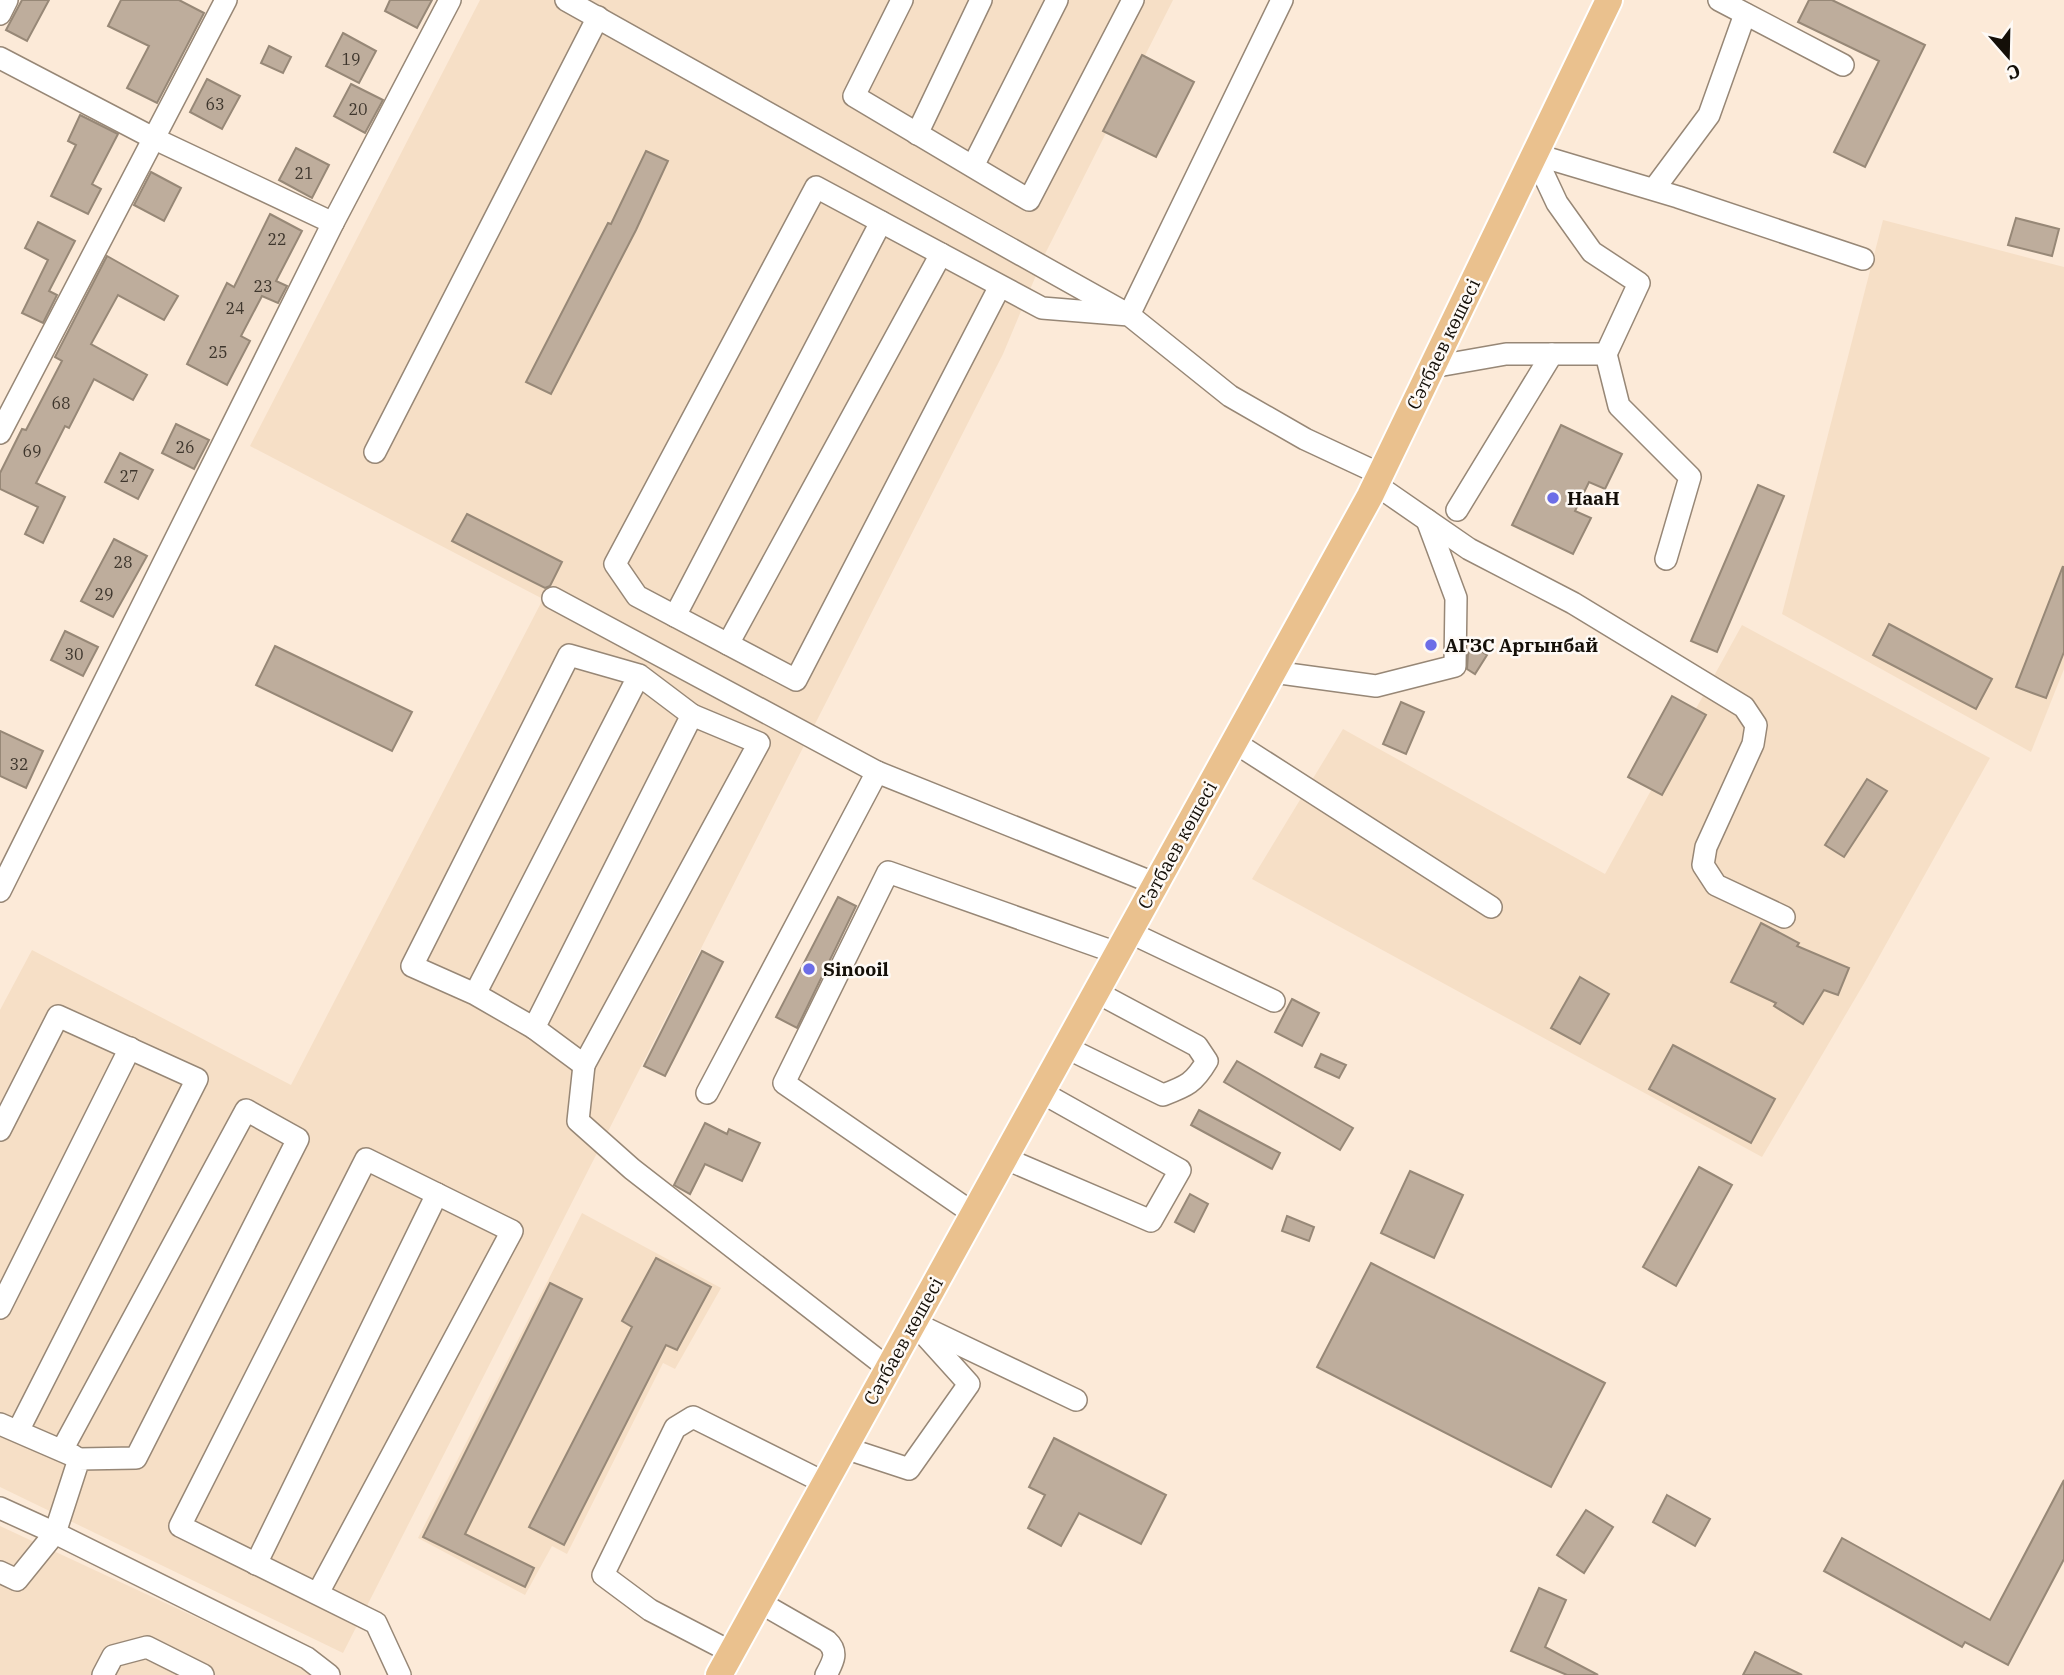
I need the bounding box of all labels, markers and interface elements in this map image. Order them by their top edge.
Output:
north arrow [1973,21,2043,91]
house number: 19 [341,49,361,69]
text: С [2004,59,2024,85]
house number: 63 [205,94,225,114]
house number: 20 [348,99,368,119]
house number: 21 [294,163,314,183]
house number: 22 [267,229,287,249]
street label: Сәтбаев көшесі [1401,275,1485,413]
house number: 23 [253,276,273,296]
house number: 24 [225,298,245,318]
house number: 25 [208,342,228,362]
house number: 68 [51,393,71,413]
house number: 26 [175,437,195,457]
house number: 69 [22,441,42,461]
house number: 27 [119,466,139,486]
place label: НааН [1567,486,1620,510]
marker: НааН [1545,490,1561,506]
house number: 28 [113,552,133,572]
house number: 29 [94,584,114,604]
place label: АГЗС Аргынбай [1445,633,1598,657]
marker: АГЗС Аргынбай [1423,637,1439,653]
house number: 30 [64,644,84,664]
house number: 32 [9,754,29,774]
street label: Сәтбаев көшесі [1132,777,1222,913]
place label: Sinooil [823,957,889,981]
marker: Sinooil [801,961,817,977]
street label: Сәтбаев көшесі [858,1273,948,1409]

